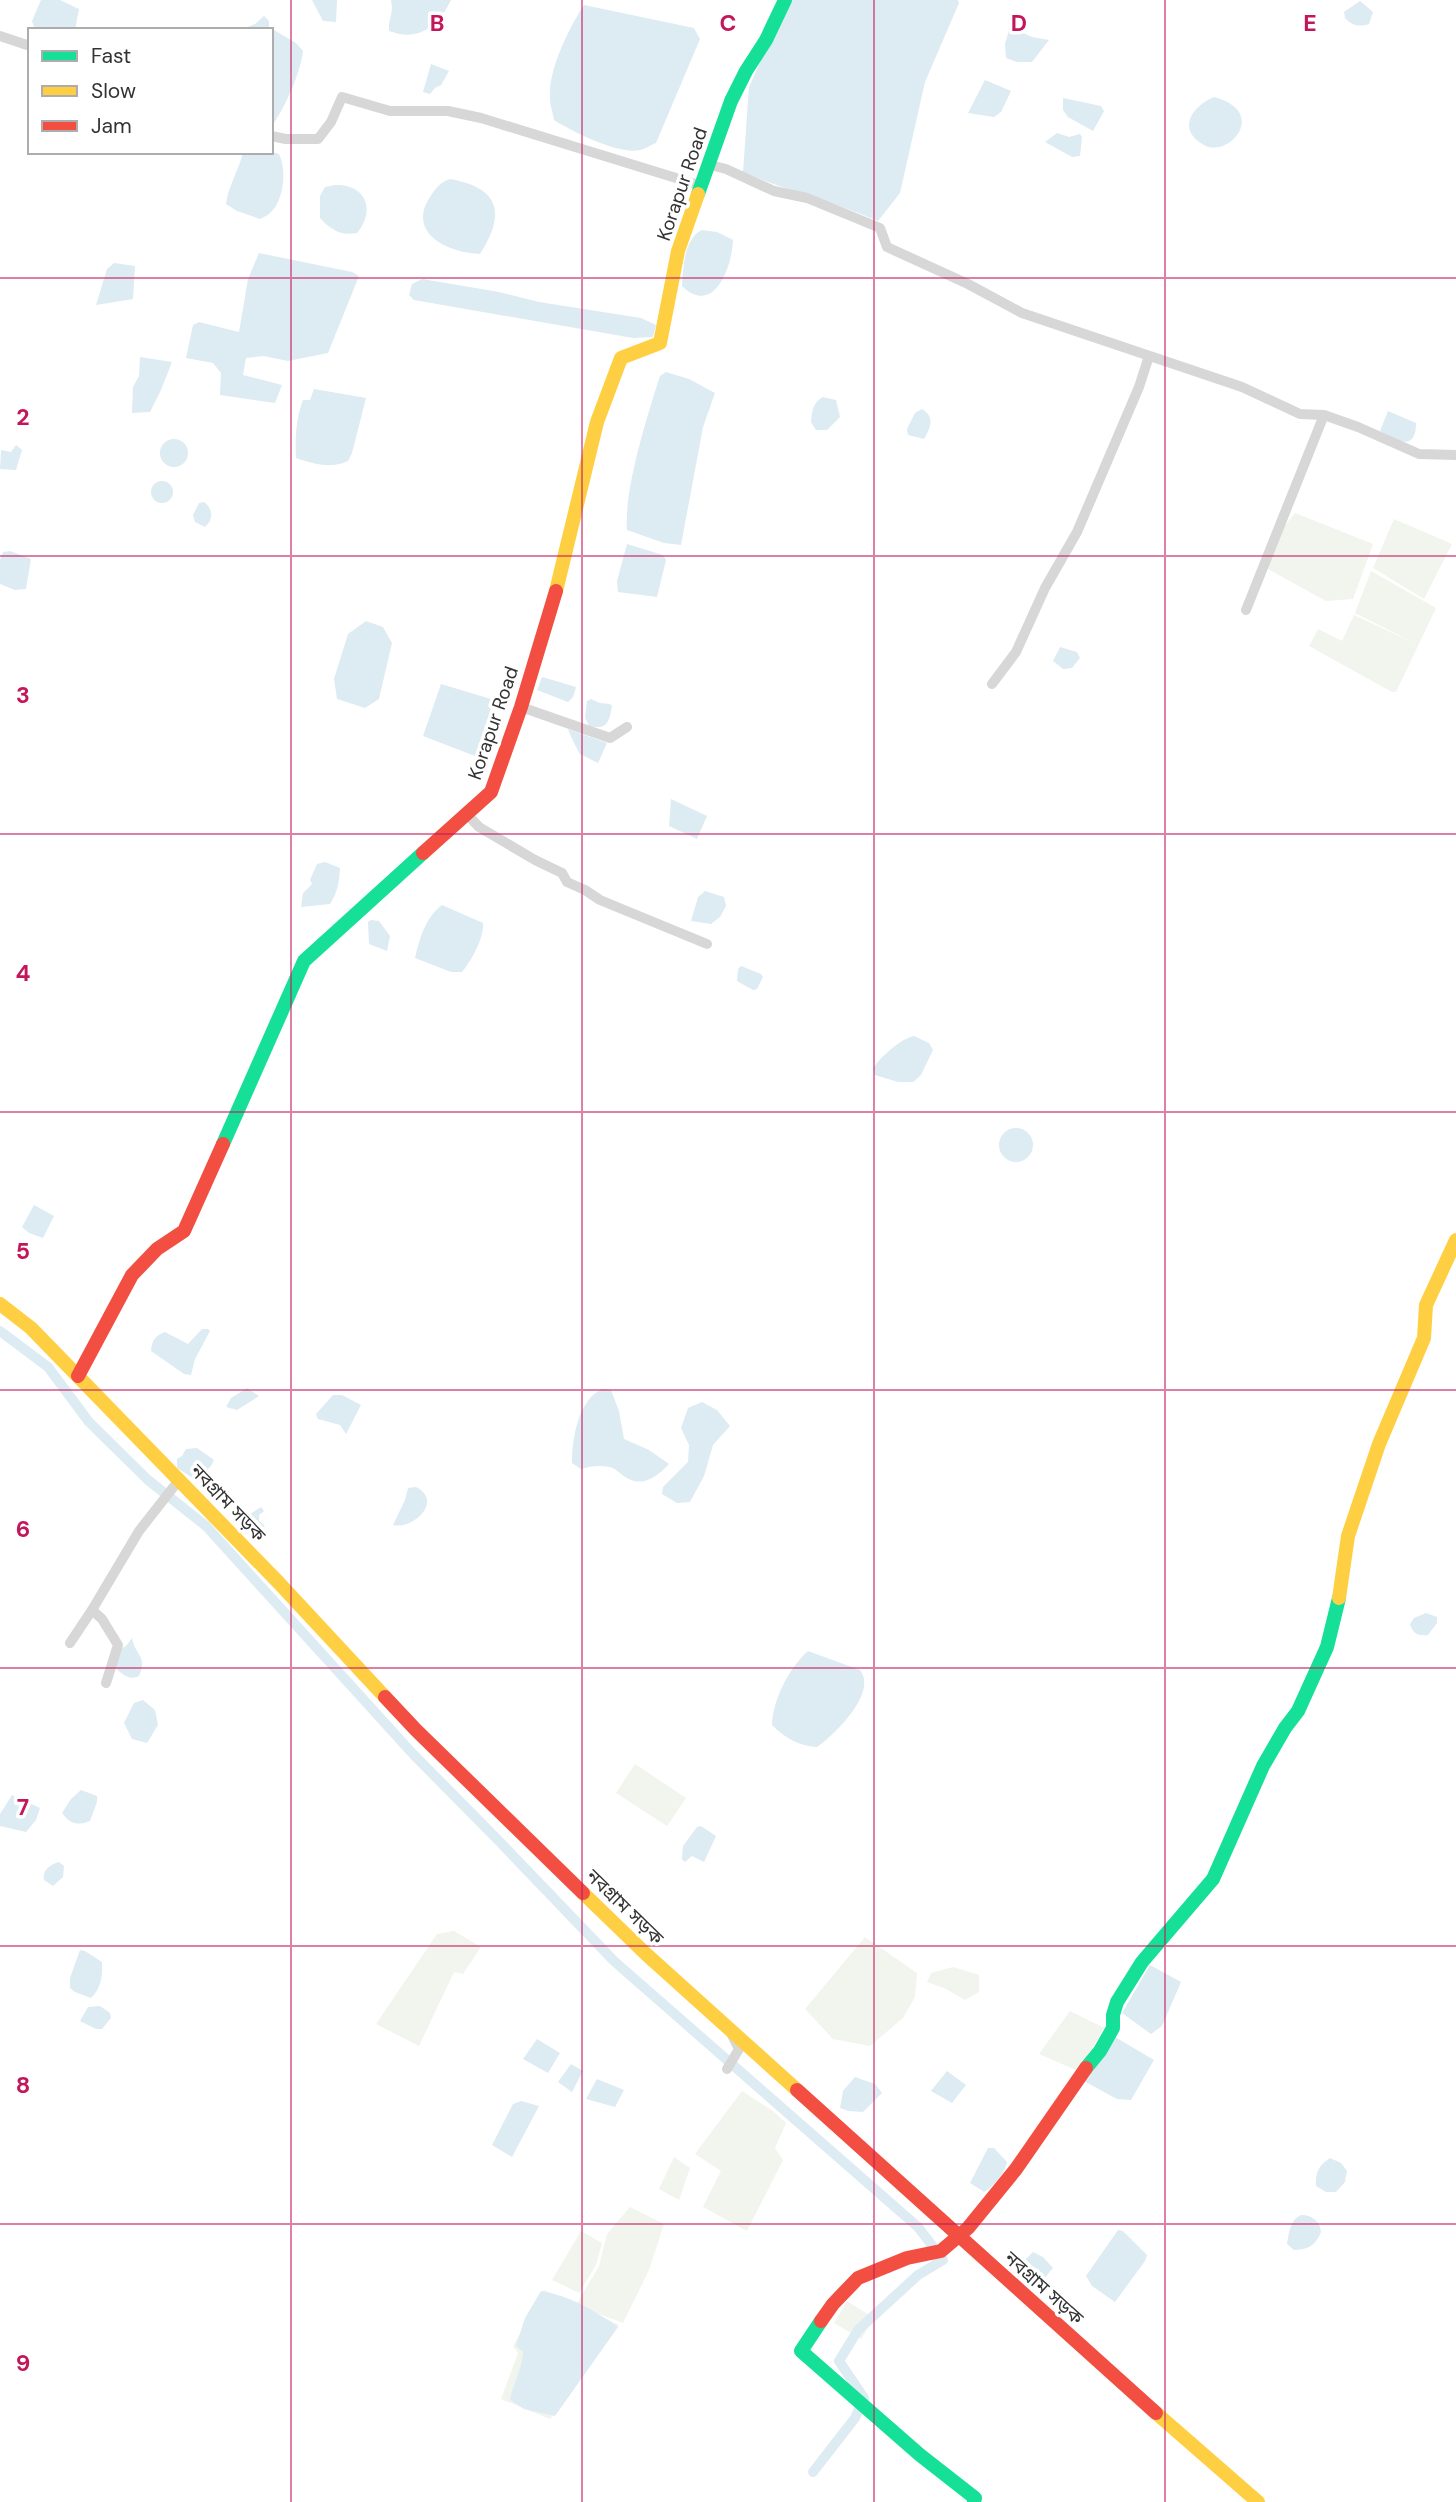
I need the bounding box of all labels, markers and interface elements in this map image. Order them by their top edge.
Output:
text: B [430,8,444,38]
text: C [720,8,736,38]
text: D [1011,8,1027,38]
text: E [1303,8,1317,38]
legend [28,28,273,154]
text: Fast [91,42,131,70]
text: Slow [91,77,136,105]
text: Jam [91,112,132,140]
street label: Korapur Road [651,124,713,244]
text: 2 [16,402,30,432]
street label: Korapur Road [462,663,524,783]
text: 3 [16,680,30,710]
text: 4 [16,958,31,988]
text: 5 [16,1236,30,1266]
street label: নবগ্রাম সড়ক [184,1458,272,1548]
text: 6 [16,1514,30,1544]
text: 7 [17,1792,29,1822]
street label: নবগ্রাম সড়ক [580,1863,670,1951]
text: 8 [16,2070,30,2100]
street label: নবগ্রাম সড়ক [998,2245,1089,2331]
text: 9 [16,2348,30,2378]

